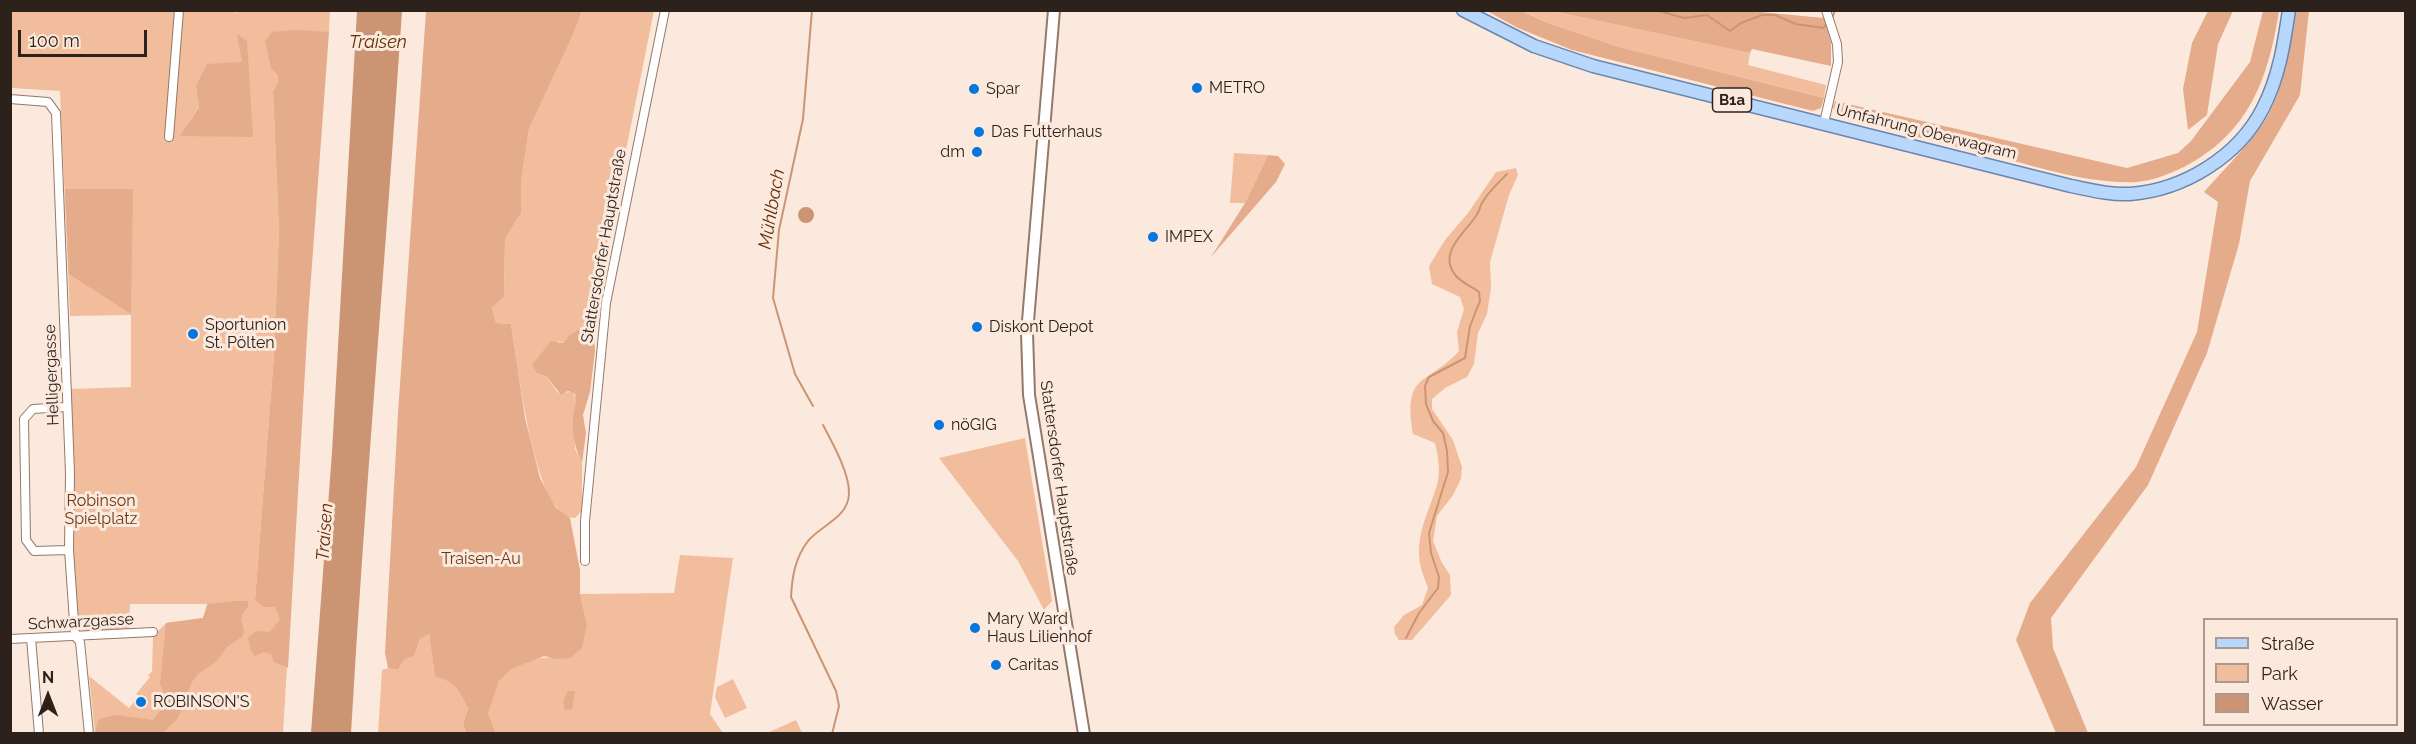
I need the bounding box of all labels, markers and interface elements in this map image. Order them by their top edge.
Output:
scale bar [21,18,150,56]
text: 100 m [29,30,80,51]
water label: Traisen [349,32,407,54]
place label: METRO [1209,78,1265,98]
place label: Spar [986,79,1020,99]
marker: METRO [1190,81,1204,95]
marker: Spar [967,82,981,96]
road number: B1a [1712,88,1752,112]
street label: Umfahrung Oberwagram [1834,100,2018,164]
place label: Das Futterhaus [991,122,1102,142]
marker: Das Futterhaus [972,125,986,139]
place label: dm [940,142,965,162]
marker: dm [970,145,984,159]
street label: Stattersdorfer Hauptstraße [577,147,631,345]
water label: Mühlbach [754,167,790,251]
place label: IMPEX [1165,227,1213,247]
marker: IMPEX [1146,230,1160,244]
place label: Sportunion St. Pölten [205,315,286,353]
place label: Diskont Depot [989,317,1093,337]
marker: Diskont Depot [970,320,984,334]
street label: Helligergasse [41,324,63,426]
marker: Sportunion St. Pölten [186,327,200,341]
street label: Stattersdorfer Hauptstraße [1036,379,1082,577]
place label: nöGIG [951,415,997,435]
marker: nöGIG [932,418,946,432]
park label: Robinson Spielplatz [65,491,137,529]
water label: Traisen [312,502,338,562]
park label: Traisen-Au [441,549,521,569]
place label: Mary Ward Haus Lilienhof [987,609,1092,647]
street label: Schwarzgasse [28,610,134,634]
legend [2203,618,2398,726]
marker: Mary Ward Haus Lilienhof [968,621,982,635]
text: Straße [2261,633,2314,654]
place label: Caritas [1008,655,1059,675]
marker: Caritas [989,658,1003,672]
text: Park [2261,663,2298,684]
north arrow [18,666,78,726]
text: N [42,668,54,687]
place label: ROBINSON'S [153,692,249,712]
text: Wasser [2261,693,2323,714]
marker: ROBINSON'S [134,695,148,709]

